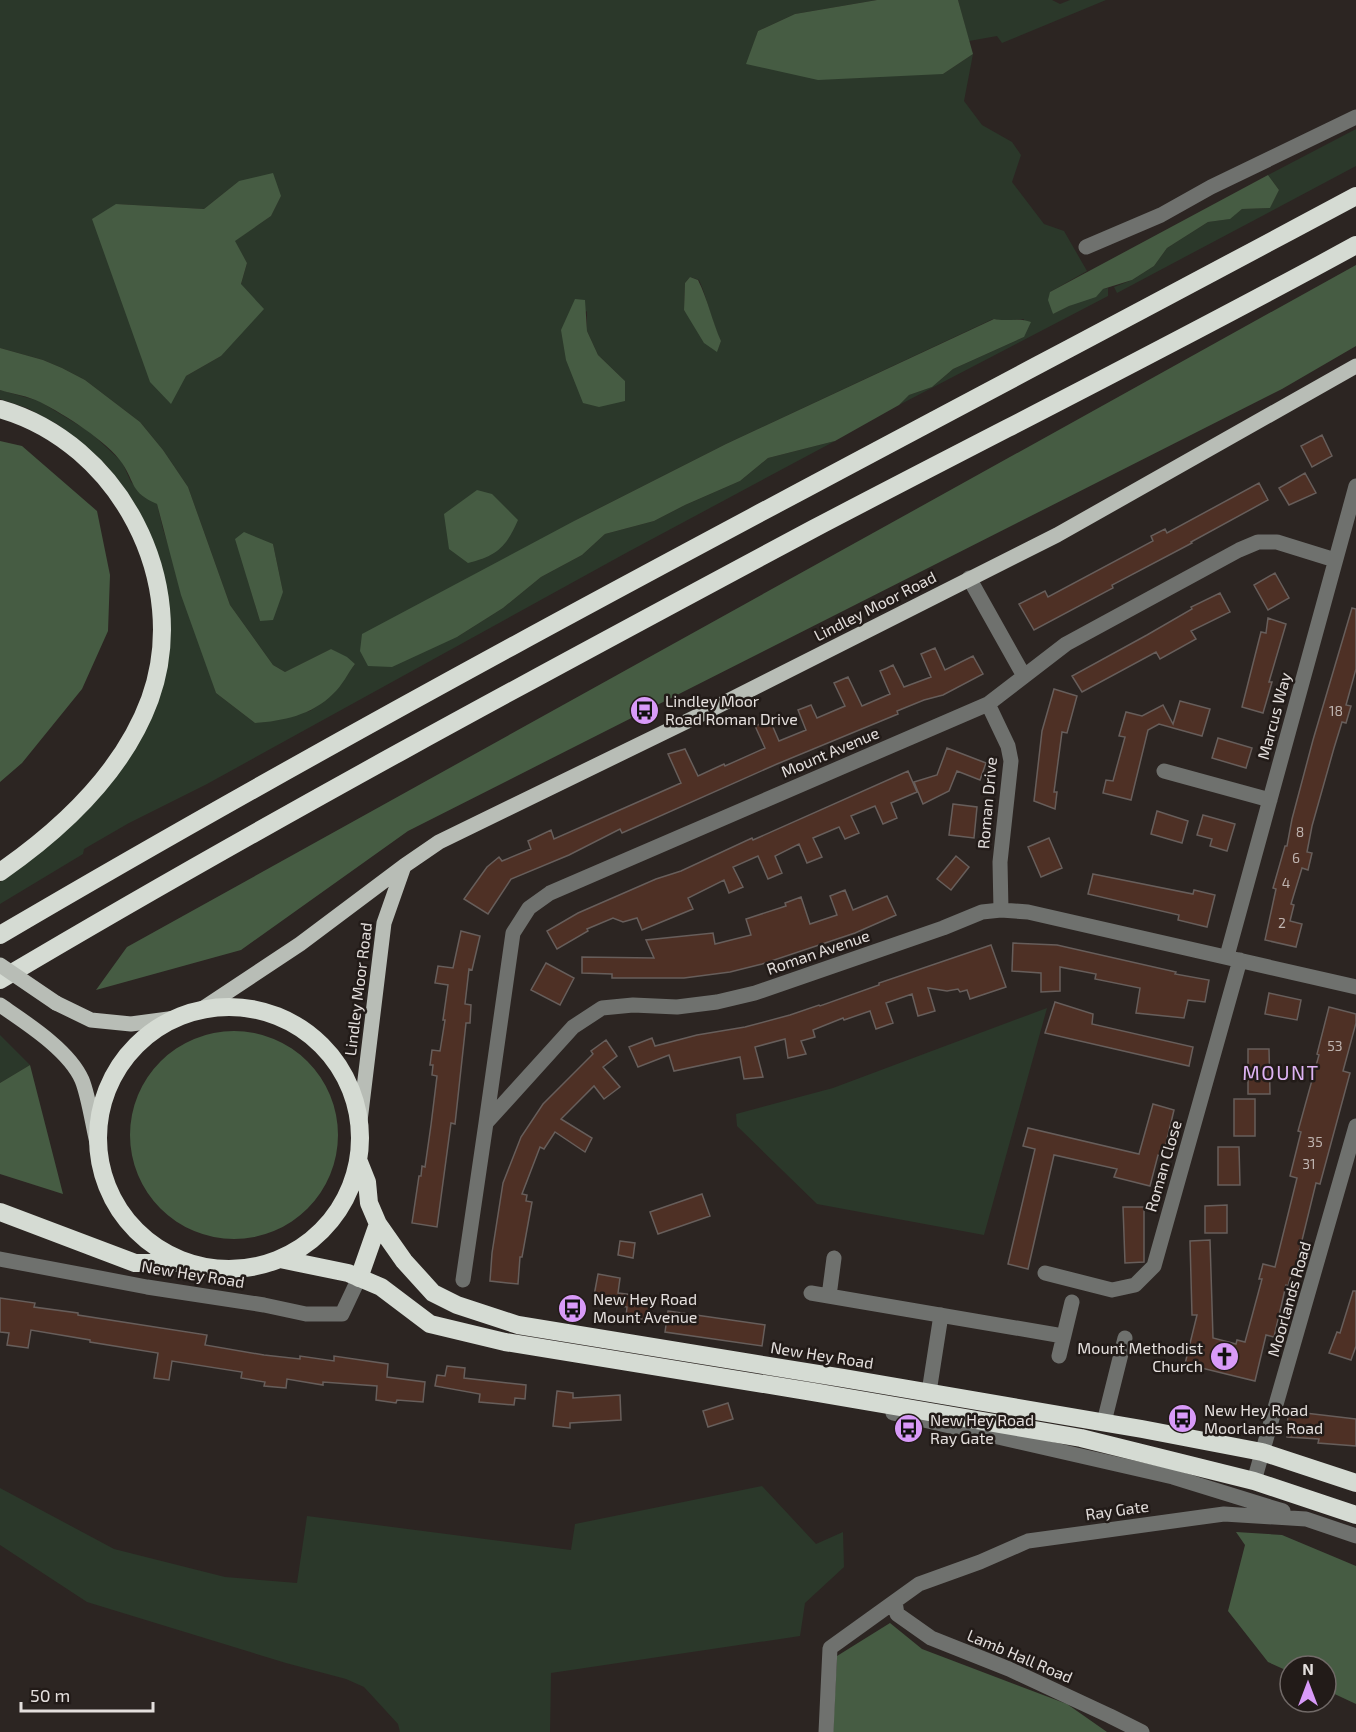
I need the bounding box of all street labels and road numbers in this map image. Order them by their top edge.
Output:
street label: Lindley Moor Road [811,567,939,645]
street label: Marcus Way [1253,670,1294,762]
street label: Mount Avenue [778,722,882,781]
street label: Roman Drive [973,756,1000,850]
street label: Lindley Moor Road [340,921,375,1057]
street label: Roman Avenue [764,925,872,978]
street label: Roman Close [1140,1118,1185,1214]
street label: Moorlands Road [1263,1239,1314,1359]
street label: New Hey Road [140,1256,246,1291]
street label: New Hey Road [769,1337,875,1372]
street label: Ray Gate [1084,1496,1150,1523]
street label: Lamb Hall Road [965,1625,1076,1686]

